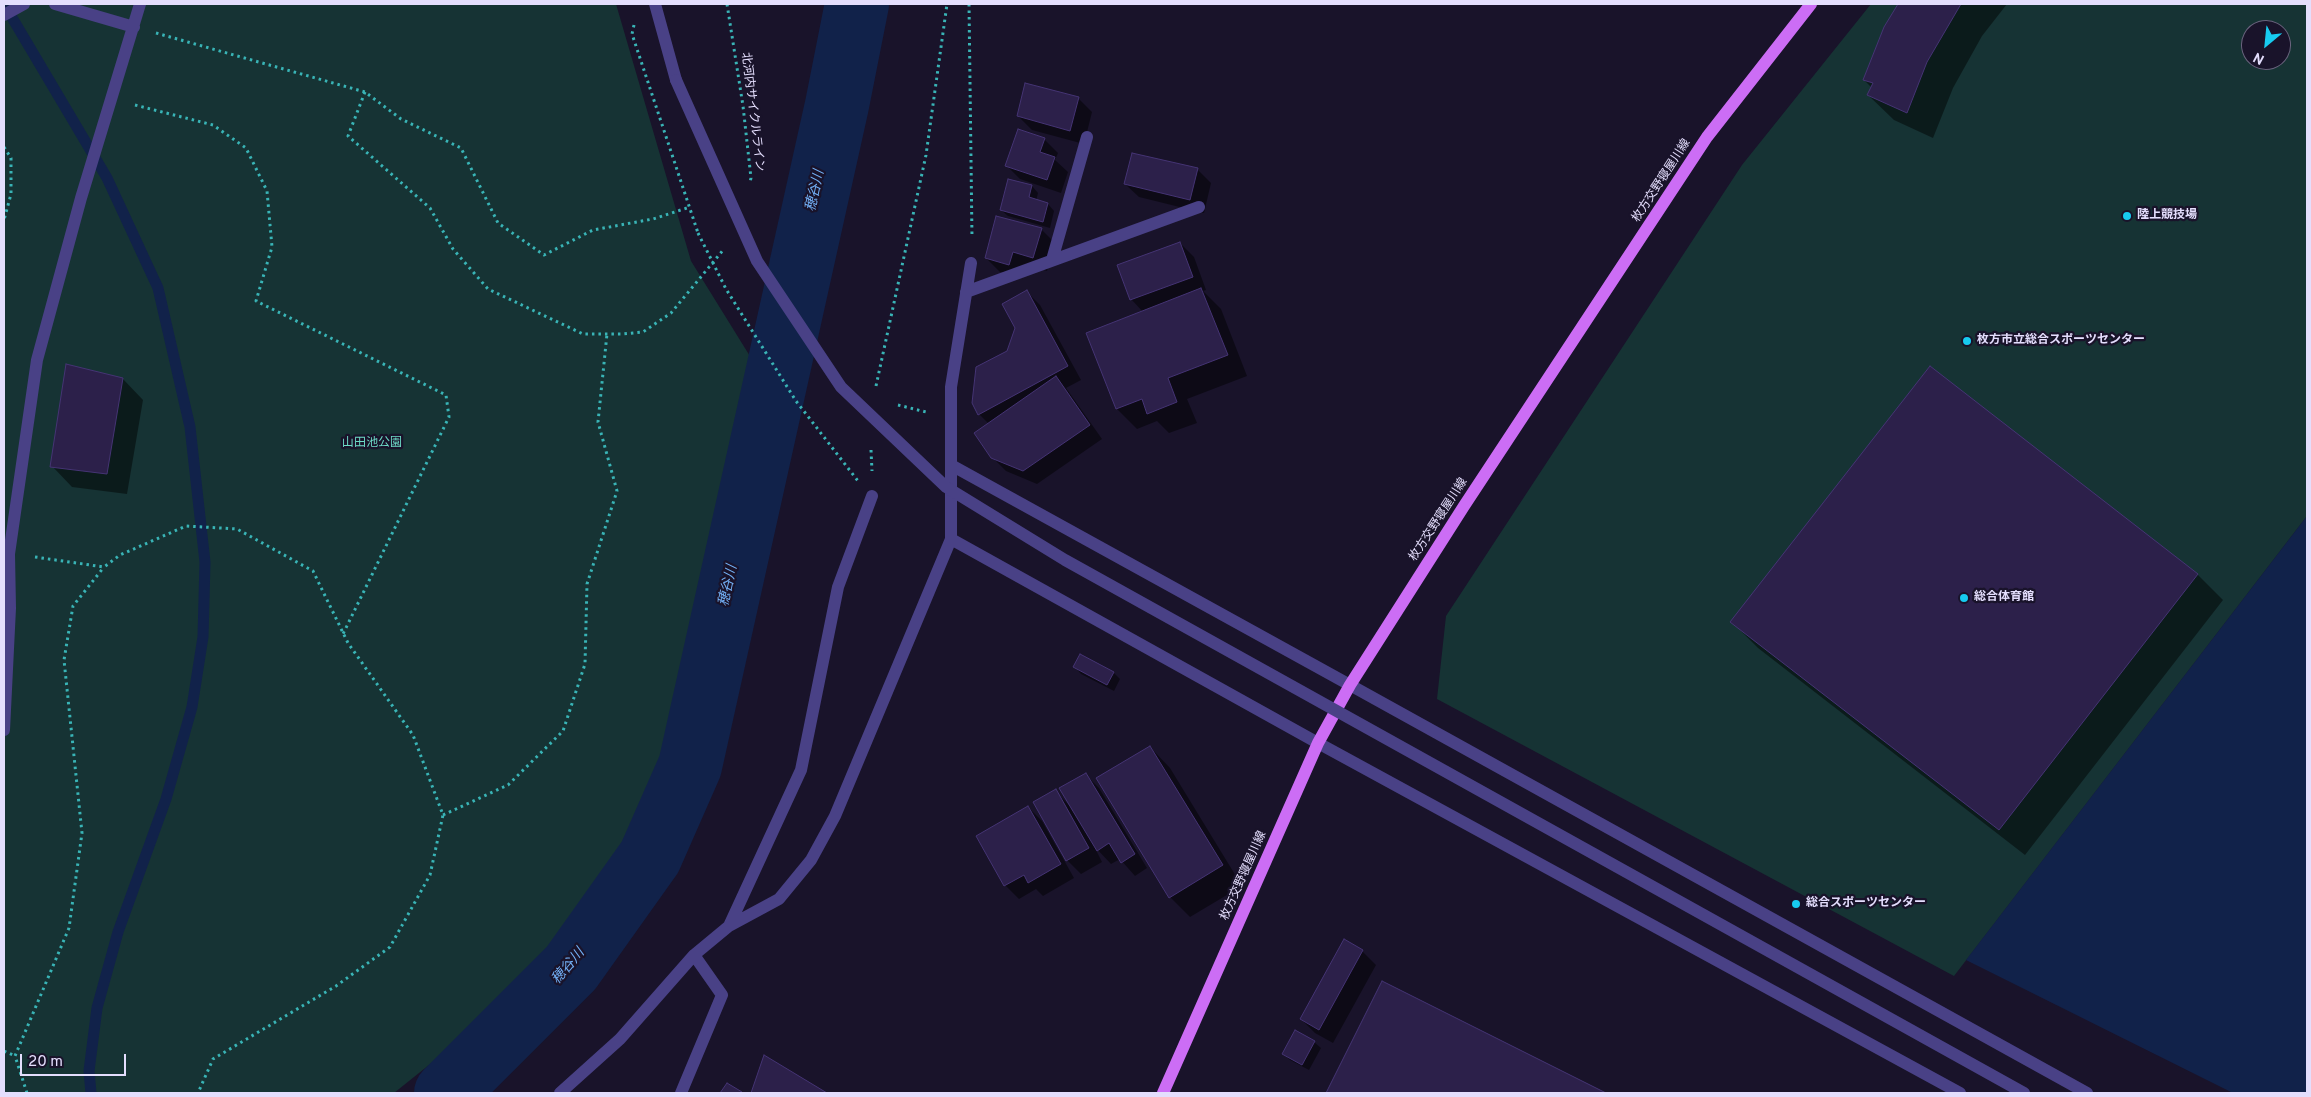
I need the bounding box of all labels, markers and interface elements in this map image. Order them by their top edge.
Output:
north arrow [2241,20,2291,70]
text: N [2251,48,2268,68]
street label: 北河内サイクルライン [738,52,766,172]
street label: 枚方交野寝屋川線 [1630,137,1694,225]
water label: 穂谷川 [803,169,829,213]
place label: 陸上競技場 [2137,209,2197,223]
marker: 陸上競技場 [2121,210,2133,222]
place label: 枚方市立総合スポーツセンター [1977,334,2145,348]
marker: 枚方市立総合スポーツセンター [1961,335,1973,347]
park label: 山田池公園 [342,437,402,451]
street label: 枚方交野寝屋川線 [1407,476,1471,564]
water label: 穂谷川 [716,564,742,608]
place label: 総合体育館 [1974,591,2034,605]
marker: 総合体育館 [1958,592,1970,604]
street label: 枚方交野寝屋川線 [1218,829,1270,923]
place label: 総合スポーツセンター [1806,897,1926,911]
marker: 総合スポーツセンター [1790,898,1802,910]
water label: 穂谷川 [549,946,589,988]
scale bar [22,1044,129,1076]
text: 20 m [28,1053,63,1072]

